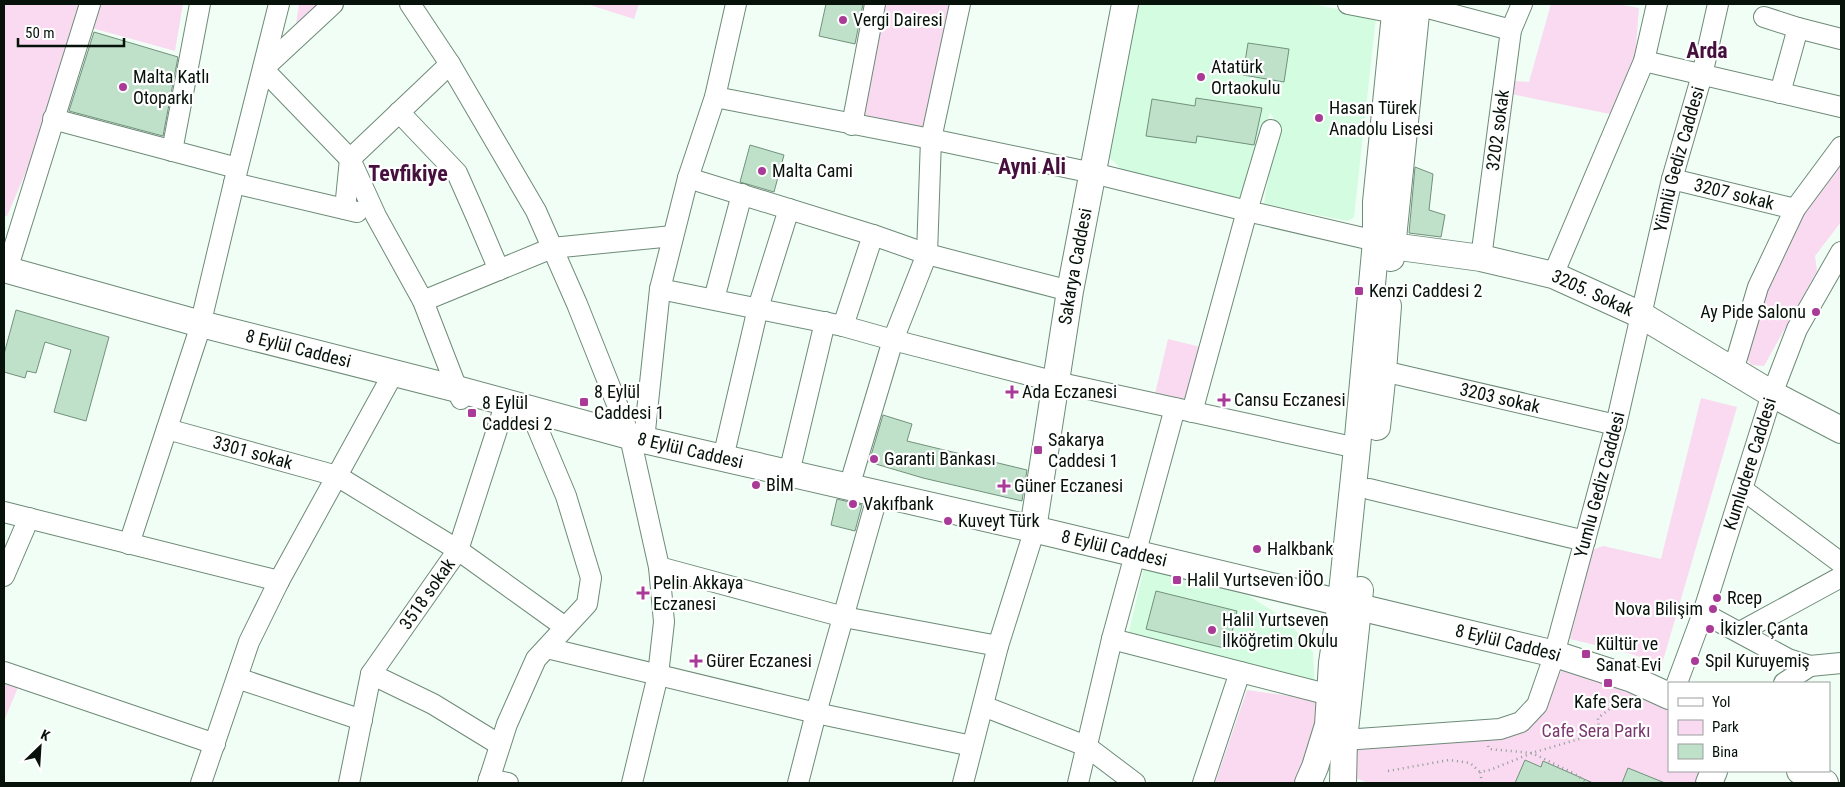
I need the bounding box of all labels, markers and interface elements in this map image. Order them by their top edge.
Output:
place label: Vergi Dairesi [853,9,943,30]
marker: Vergi Dairesi [837,14,849,26]
scale bar [18,15,124,47]
text: 50 m [25,24,55,42]
district label: Arda [1686,38,1728,63]
place label: Atatürk Ortaokulu [1211,56,1280,98]
place label: Malta Katlı Otoparkı [133,66,210,108]
marker: Atatürk Ortaokulu [1195,71,1207,83]
marker: Malta Katlı Otoparkı [117,81,129,93]
street label: Yümlü Gediz Caddesi [1649,84,1708,234]
street label: 3202 sokak [1482,88,1513,172]
place label: Hasan Türek Anadolu Lisesi [1329,97,1433,139]
marker: Hasan Türek Anadolu Lisesi [1313,112,1325,124]
district label: Ayni Ali [998,154,1066,179]
place label: Malta Cami [772,160,853,181]
district label: Tevfikiye [368,161,448,186]
marker: Malta Cami [756,165,768,177]
street label: 3207 sokak [1692,174,1777,214]
street label: Sakarya Caddesi [1054,206,1096,326]
street label: 3205. Sokak [1548,265,1637,320]
place label: Kenzi Caddesi 2 [1369,280,1483,301]
marker: Kenzi Caddesi 2 [1353,285,1365,297]
place label: Ay Pide Salonu [1700,301,1806,322]
marker: Ay Pide Salonu [1810,306,1822,318]
street label: 8 Eylül Caddesi [244,325,353,372]
street label: 3203 sokak [1458,378,1542,417]
place label: 8 Eylül Caddesi 1 [594,381,664,423]
place label: Ada Eczanesi [1022,381,1117,402]
marker: Ada Eczanesi [1006,386,1018,398]
place label: Cansu Eczanesi [1234,389,1346,410]
place label: 8 Eylül Caddesi 2 [482,392,553,434]
marker: Cansu Eczanesi [1218,394,1230,406]
street label: Kumludere Caddesi [1719,395,1780,532]
marker: 8 Eylül Caddesi 1 [578,396,590,408]
marker: 8 Eylül Caddesi 2 [466,407,478,419]
street label: Yumlu Gediz Caddesi [1570,410,1629,560]
street label: 8 Eylül Caddesi [635,428,745,472]
place label: Sakarya Caddesi 1 [1048,429,1118,471]
street label: 3301 sokak [211,431,295,473]
marker: Sakarya Caddesi 1 [1032,444,1044,456]
place label: Garanti Bankası [884,448,996,469]
marker: Garanti Bankası [868,453,880,465]
place label: BİM [766,474,794,495]
place label: Güner Eczanesi [1014,475,1123,496]
marker: BİM [750,479,762,491]
marker: Güner Eczanesi [998,480,1010,492]
place label: Vakıfbank [863,493,934,514]
marker: Vakıfbank [847,498,859,510]
place label: Kuveyt Türk [958,510,1040,531]
marker: Kuveyt Türk [942,515,954,527]
street label: 8 Eylül Caddesi [1059,525,1169,571]
place label: Halkbank [1267,538,1333,559]
marker: Halkbank [1251,543,1263,555]
street label: 3518 sokak [395,554,459,633]
place label: Halil Yurtseven İÖO [1187,569,1324,590]
place label: Pelin Akkaya Eczanesi [653,572,744,614]
marker: Halil Yurtseven İÖO [1171,574,1183,586]
marker: Pelin Akkaya Eczanesi [637,587,649,599]
place label: Rcep [1727,587,1762,608]
marker: Rcep [1711,592,1723,604]
place label: Nova Bilişim [1615,598,1703,619]
marker: Nova Bilişim [1707,603,1719,615]
place label: Halil Yurtseven İlköğretim Okulu [1222,609,1338,651]
place label: İkizler Çanta [1720,618,1808,639]
street label: 8 Eylül Caddesi [1453,619,1564,665]
marker: İkizler Çanta [1704,623,1716,635]
marker: Halil Yurtseven İlköğretim Okulu [1206,624,1218,636]
place label: Kültür ve Sanat Evi [1596,633,1661,675]
marker: Kültür ve Sanat Evi [1580,648,1592,660]
place label: Gürer Eczanesi [706,650,812,671]
place label: Spil Kuruyemiş [1705,650,1810,671]
marker: Gürer Eczanesi [690,655,702,667]
marker: Spil Kuruyemiş [1689,655,1701,667]
marker: Kafe Sera [1602,677,1614,689]
legend [1668,682,1830,772]
place label: Kafe Sera [1574,691,1642,712]
text: Yol [1712,693,1730,711]
text: Park [1712,718,1739,736]
park label: Cafe Sera Parkı [1542,720,1650,741]
north arrow [15,722,65,772]
text: K [39,726,53,744]
text: Bina [1712,743,1738,761]

